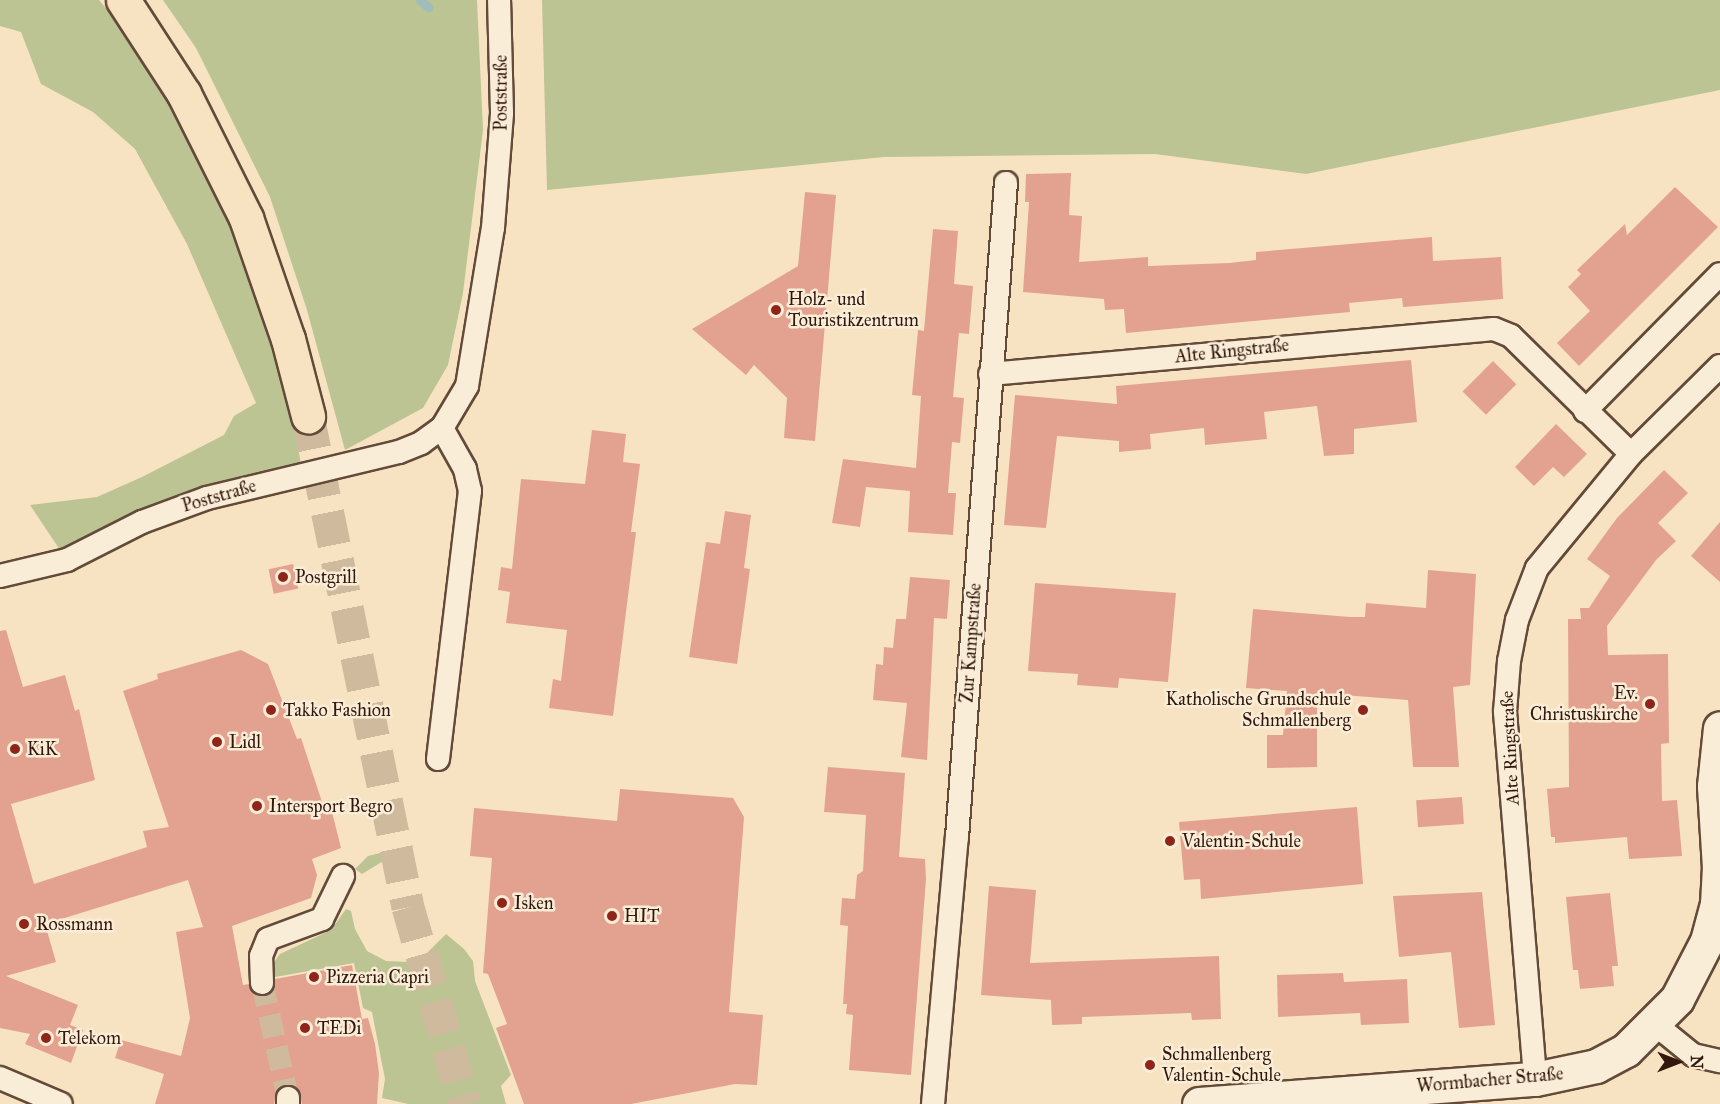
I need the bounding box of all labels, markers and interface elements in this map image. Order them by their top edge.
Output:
street label: Poststraße [490,55,512,131]
place label: Holz- und Touristikzentrum [788,289,919,332]
marker: Holz- und Touristikzentrum [769,303,783,317]
street label: Alte Ringstraße [1174,334,1290,368]
street label: Poststraße [179,475,259,517]
place label: Postgrill [295,566,357,588]
marker: Postgrill [276,570,290,584]
street label: Zur Kampstraße [956,582,986,704]
place label: Ev. Christuskirche [1530,683,1638,726]
place label: Katholische Grundschule Schmallenberg [1166,689,1351,732]
street label: Alte Ringstraße [1496,690,1524,806]
marker: Ev. Christuskirche [1643,697,1657,711]
place label: Takko Fashion [283,699,391,721]
marker: Takko Fashion [264,703,278,717]
marker: Katholische Grundschule Schmallenberg [1356,703,1370,717]
place label: Lidl [229,731,261,753]
marker: Lidl [210,735,224,749]
place label: KiK [27,738,57,760]
marker: KiK [8,742,22,756]
place label: Intersport Begro [269,795,392,817]
marker: Intersport Begro [250,799,264,813]
place label: Valentin-Schule [1182,830,1301,852]
marker: Valentin-Schule [1163,834,1177,848]
place label: Isken [514,892,554,914]
marker: Isken [495,896,509,910]
place label: HIT [624,905,660,927]
marker: HIT [605,909,619,923]
place label: Rossmann [36,913,113,935]
marker: Rossmann [17,917,31,931]
place label: Pizzeria Capri [326,966,429,988]
marker: Pizzeria Capri [307,970,321,984]
place label: TEDi [317,1017,361,1039]
marker: TEDi [298,1021,312,1035]
place label: Telekom [58,1027,121,1049]
marker: Telekom [39,1031,53,1045]
north arrow [1648,1032,1708,1092]
place label: Schmallenberg Valentin-Schule [1162,1044,1281,1086]
text: N [1687,1055,1706,1069]
marker: Schmallenberg Valentin-Schule [1143,1058,1157,1072]
street label: Wormbacher Straße [1416,1063,1564,1097]

